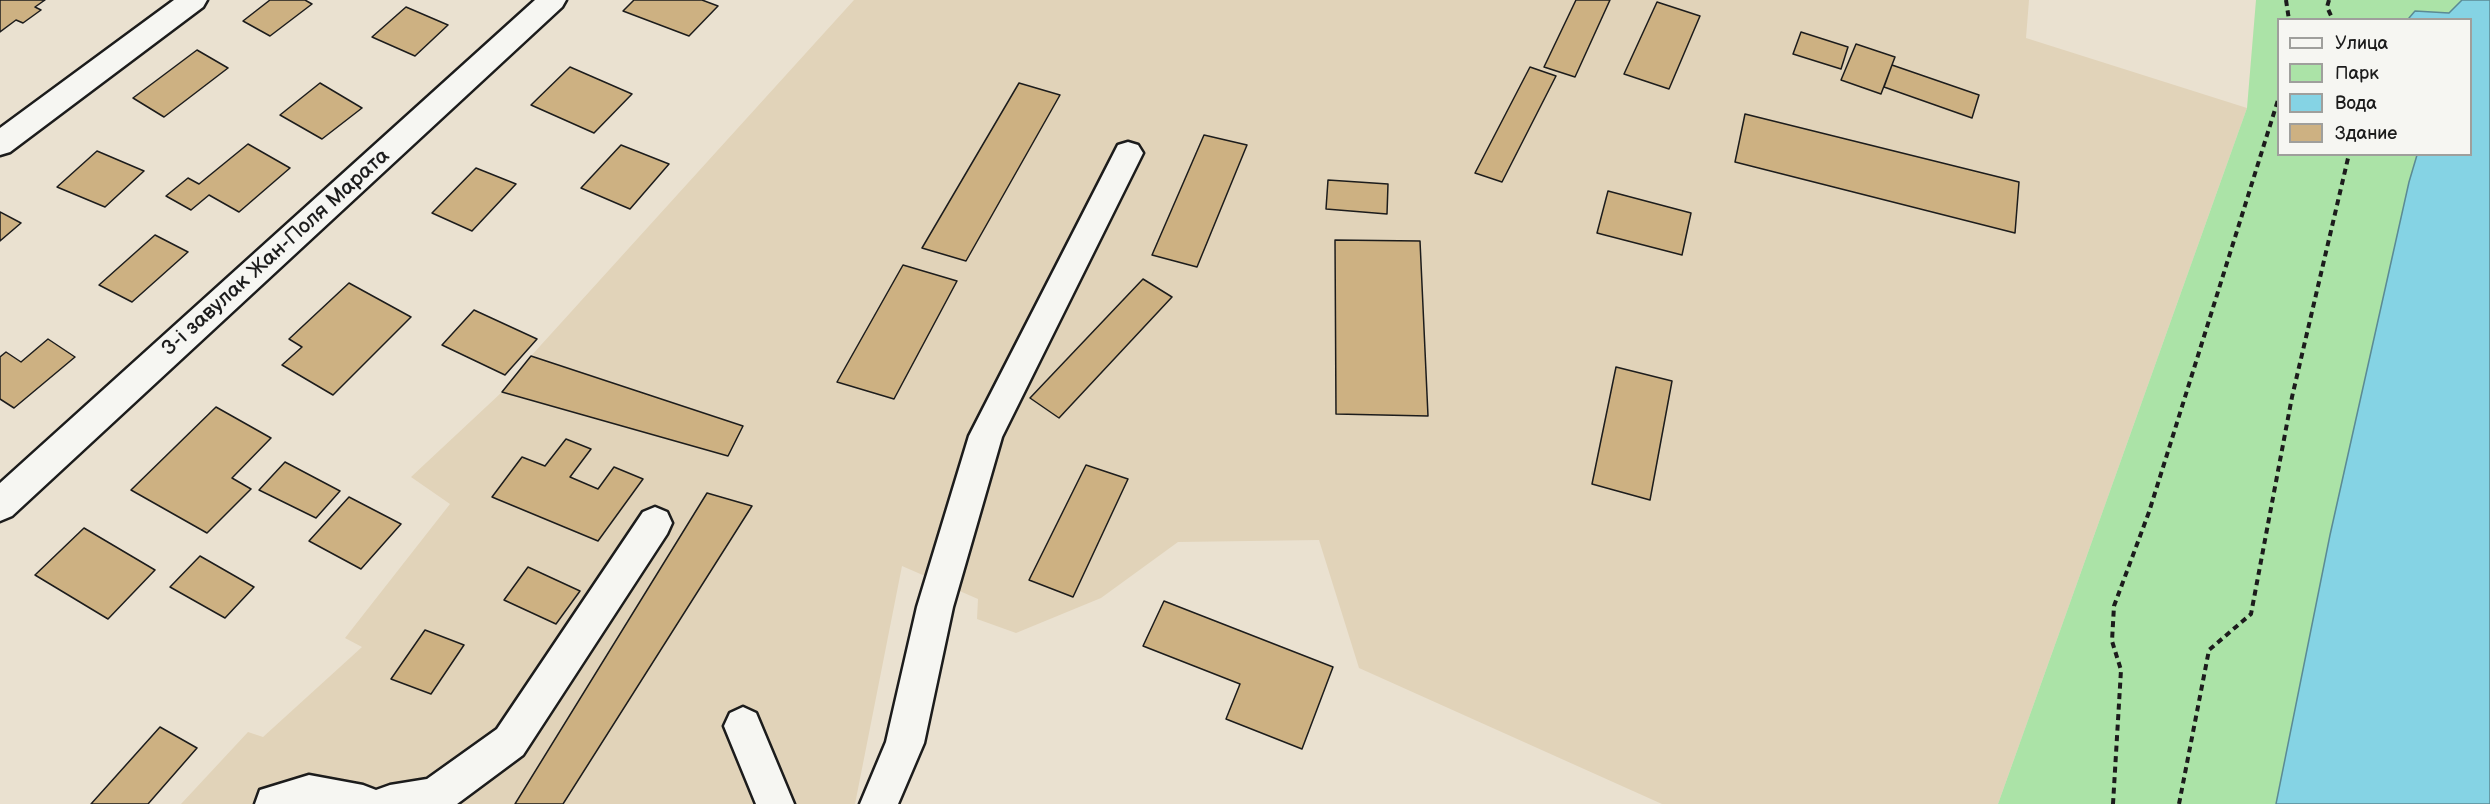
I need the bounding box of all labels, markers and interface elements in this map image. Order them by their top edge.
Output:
legend [2277,18,2472,156]
text: Улица [2335,33,2388,54]
text: Парк [2335,63,2379,84]
text: Вода [2335,93,2377,114]
text: Здание [2335,123,2397,144]
street label: 3-і завулак Жан-Поля Марата [157,144,395,362]

